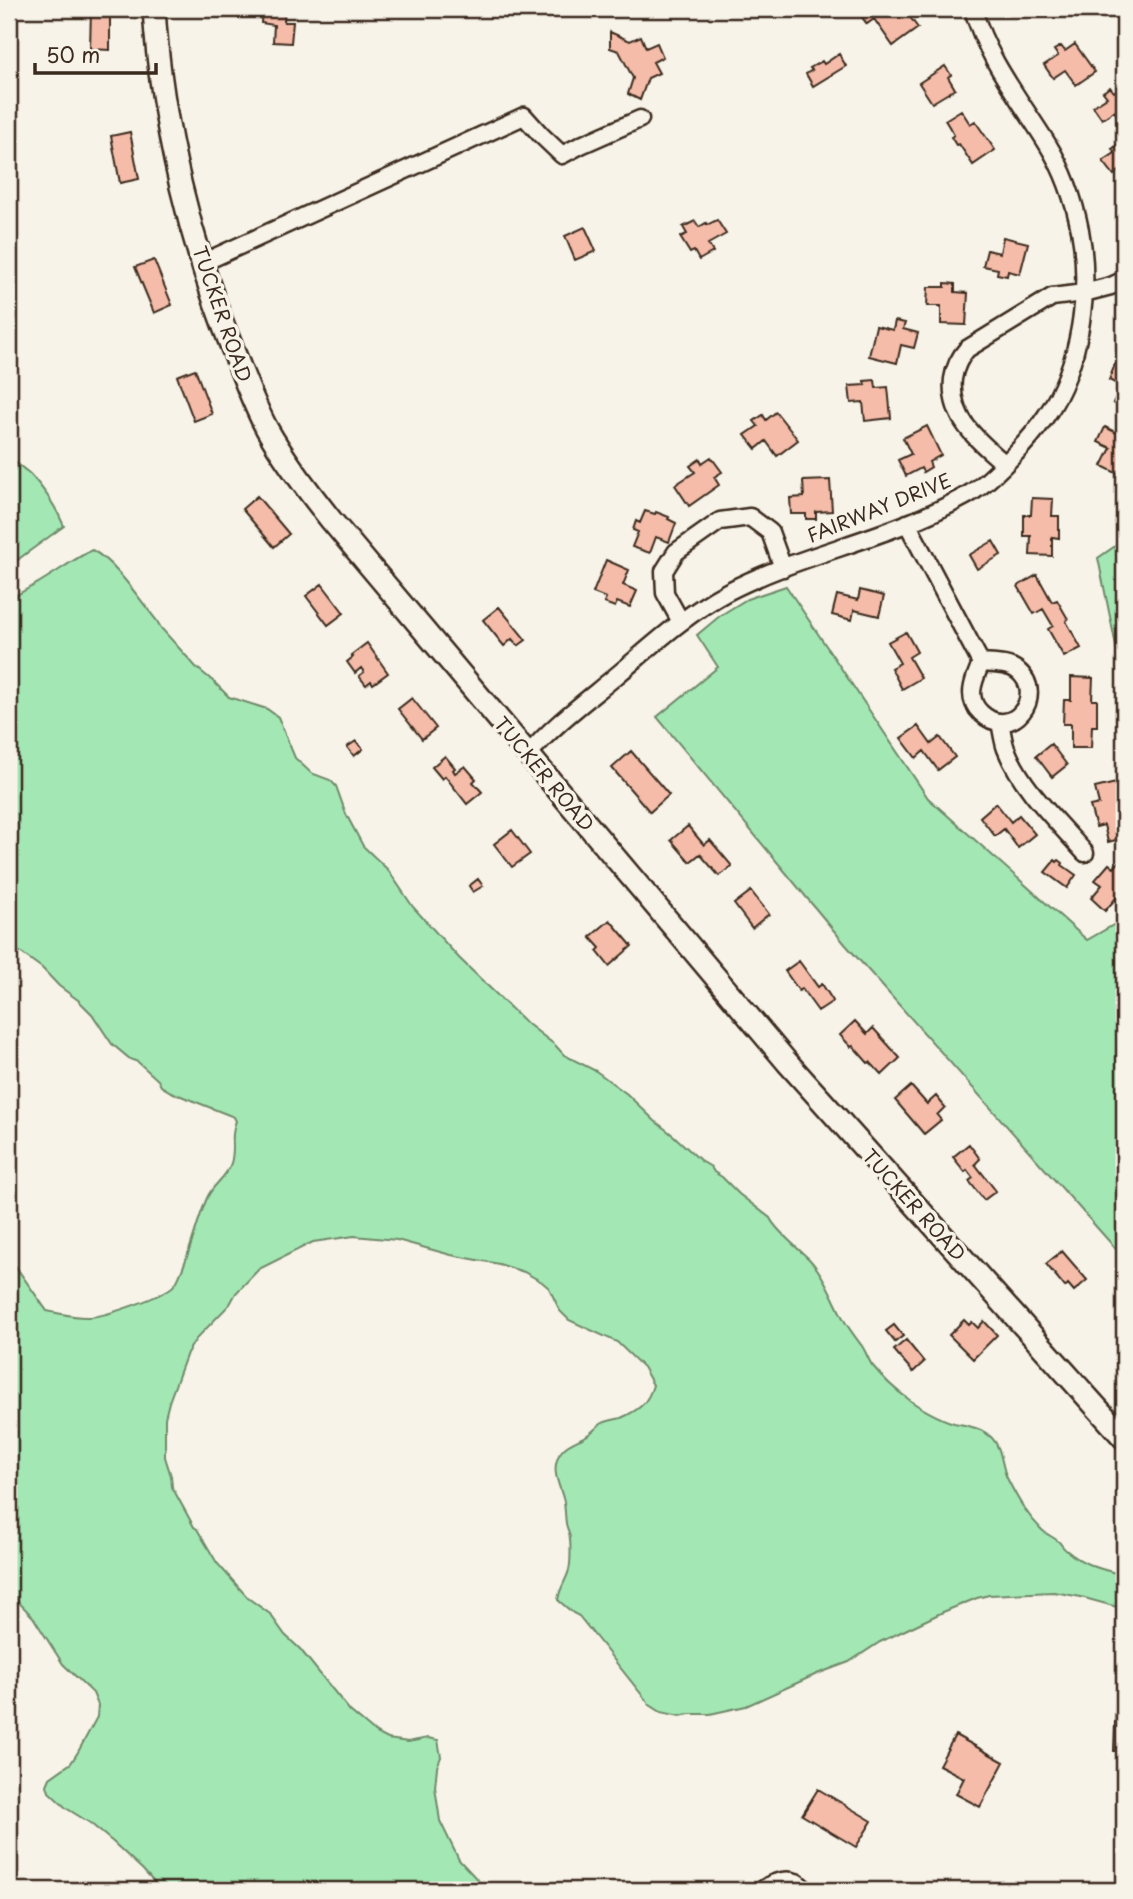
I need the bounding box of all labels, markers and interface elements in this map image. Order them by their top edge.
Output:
scale bar [35,32,156,76]
text: 50 m [46,38,100,70]
street label: TUCKER ROAD [187,242,259,386]
street label: FAIRWAY DRIVE [802,465,955,549]
street label: TUCKER ROAD [488,710,601,837]
street label: TUCKER ROAD [857,1142,973,1267]

